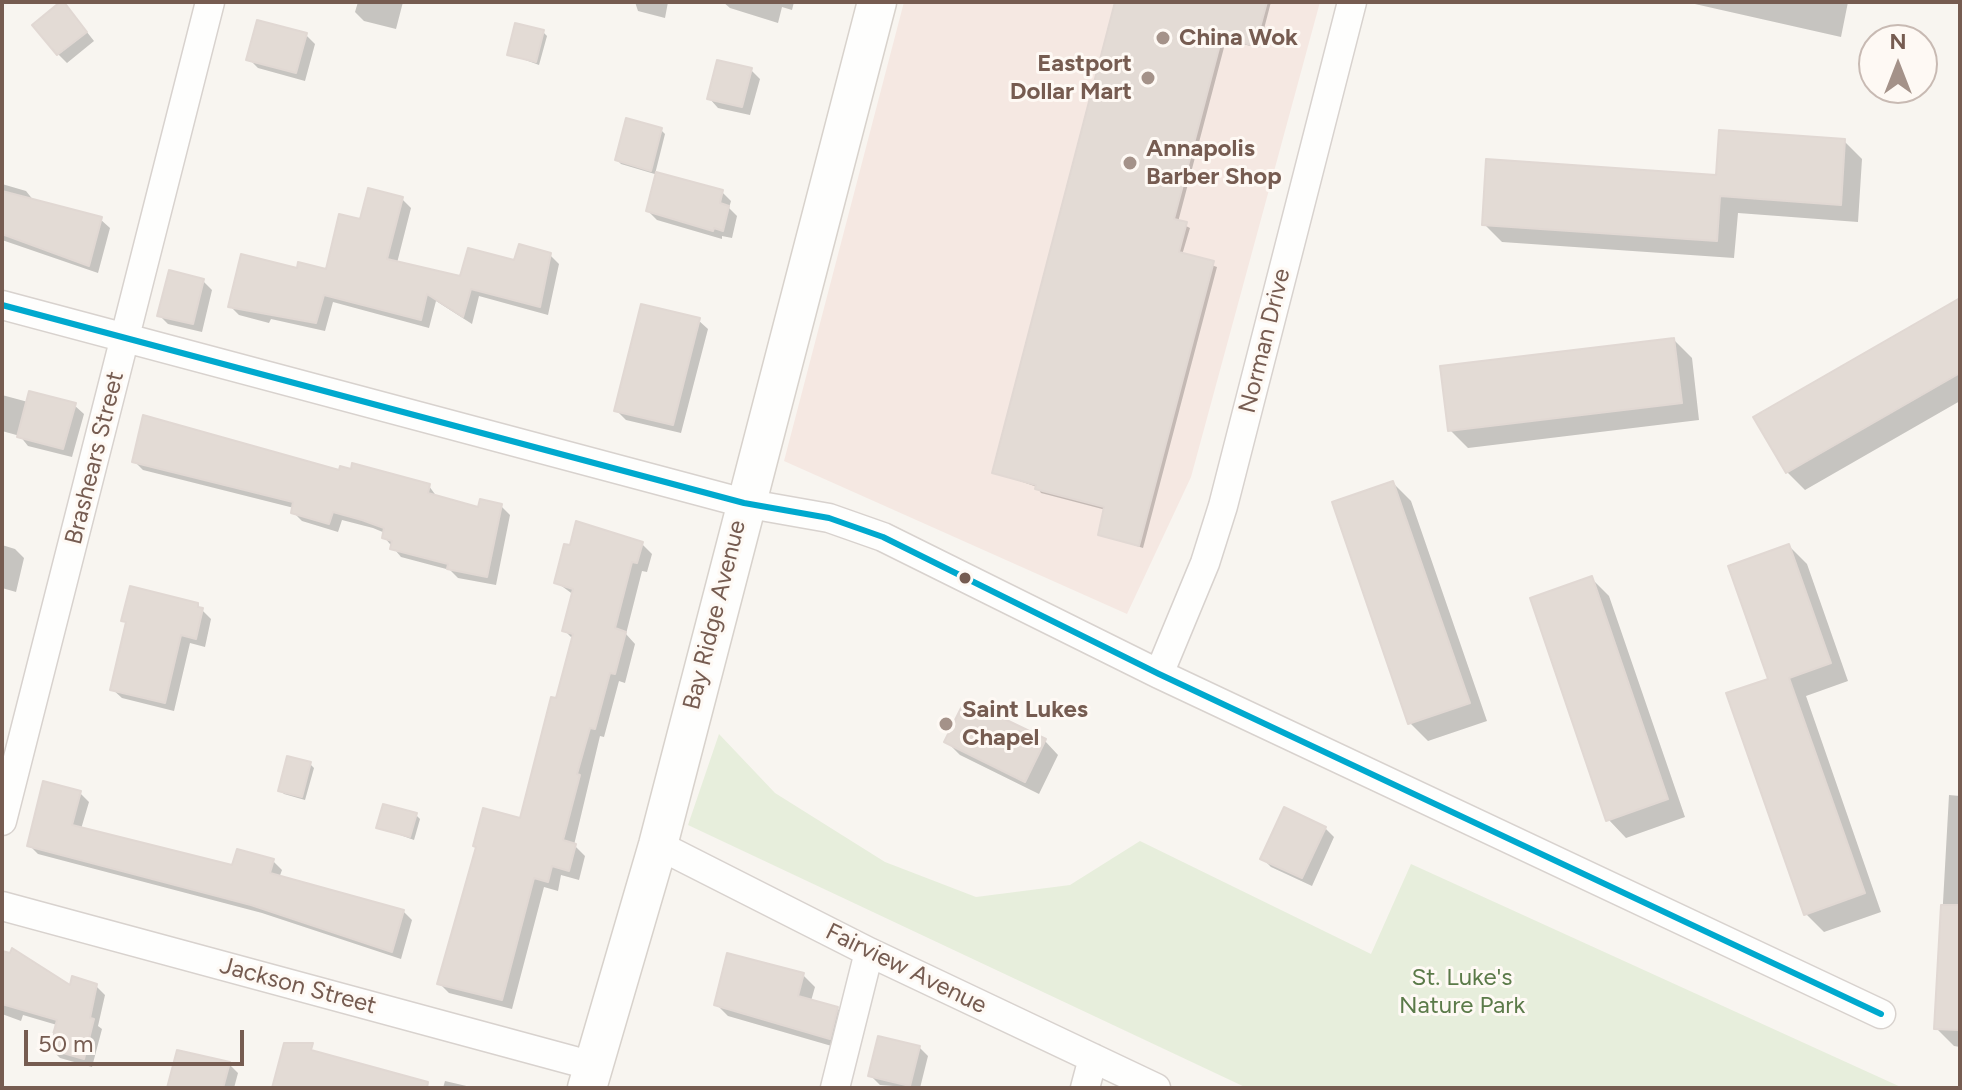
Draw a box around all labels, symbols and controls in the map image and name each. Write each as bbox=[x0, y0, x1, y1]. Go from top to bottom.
place label: China Wok bbox=[1179, 24, 1298, 52]
north arrow bbox=[1858, 24, 1938, 104]
text: N bbox=[1889, 28, 1907, 55]
marker: China Wok bbox=[1154, 29, 1172, 47]
place label: Eastport Dollar Mart bbox=[1010, 50, 1132, 106]
marker: Eastport Dollar Mart bbox=[1139, 69, 1157, 87]
place label: Annapolis Barber Shop bbox=[1146, 135, 1282, 191]
marker: Annapolis Barber Shop bbox=[1121, 154, 1139, 172]
street label: Norman Drive bbox=[1233, 266, 1297, 416]
street label: Brashears Street bbox=[60, 368, 130, 548]
street label: Bay Ridge Avenue bbox=[678, 517, 752, 713]
unlabelled marker bbox=[957, 570, 973, 586]
place label: Saint Lukes Chapel bbox=[962, 696, 1088, 752]
marker: Saint Lukes Chapel bbox=[937, 715, 955, 733]
street label: Fairview Avenue bbox=[821, 918, 991, 1020]
street label: Jackson Street bbox=[217, 951, 379, 1021]
park label: St. Luke's Nature Park bbox=[1399, 964, 1525, 1020]
scale bar bbox=[28, 1014, 248, 1064]
text: 50 m bbox=[38, 1029, 94, 1058]

